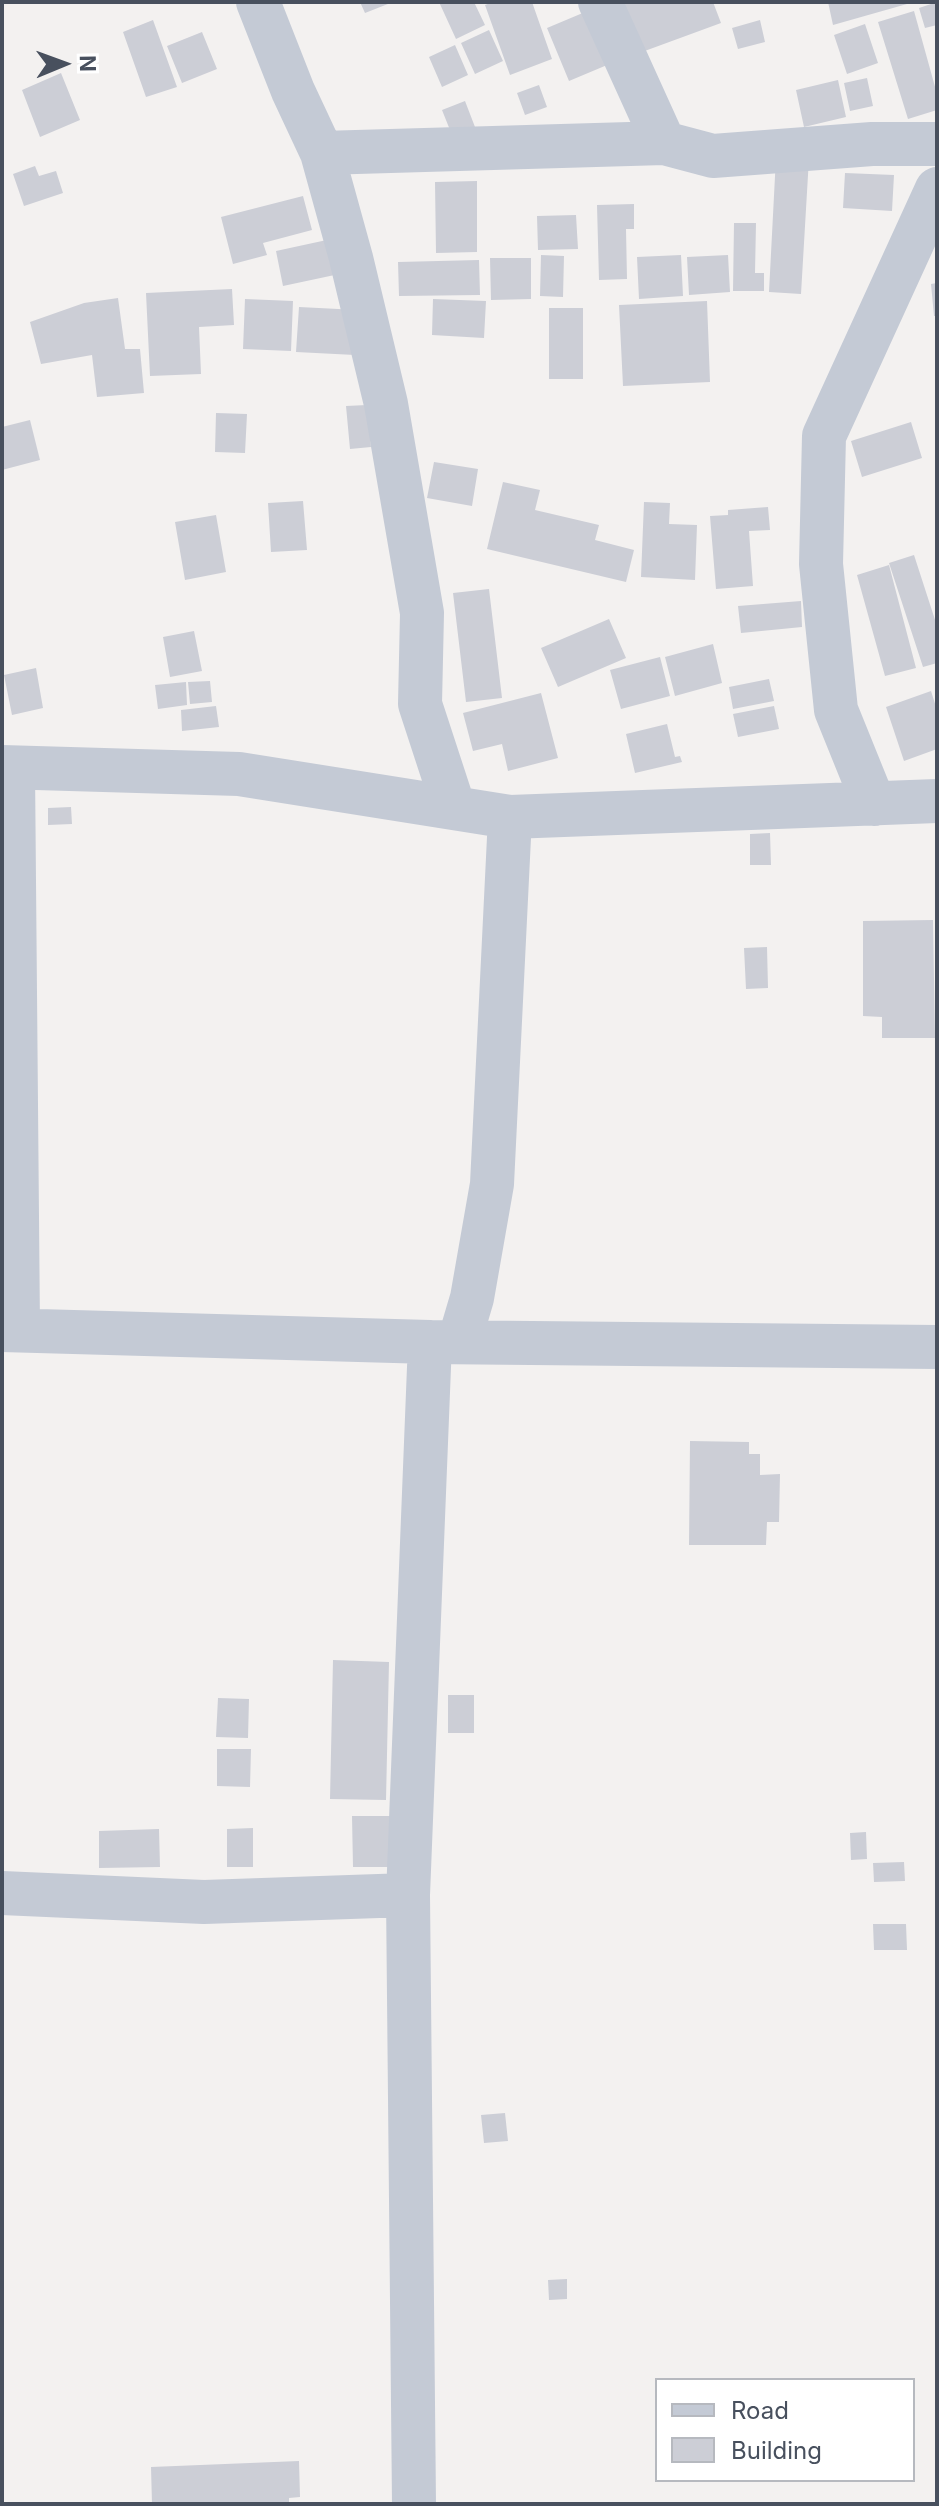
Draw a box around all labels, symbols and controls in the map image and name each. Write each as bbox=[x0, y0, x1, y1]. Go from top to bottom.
north arrow bbox=[24, 24, 104, 104]
text: N bbox=[75, 55, 101, 72]
legend bbox=[655, 2378, 915, 2482]
text: Road bbox=[731, 2396, 789, 2425]
text: Building bbox=[731, 2436, 822, 2465]

